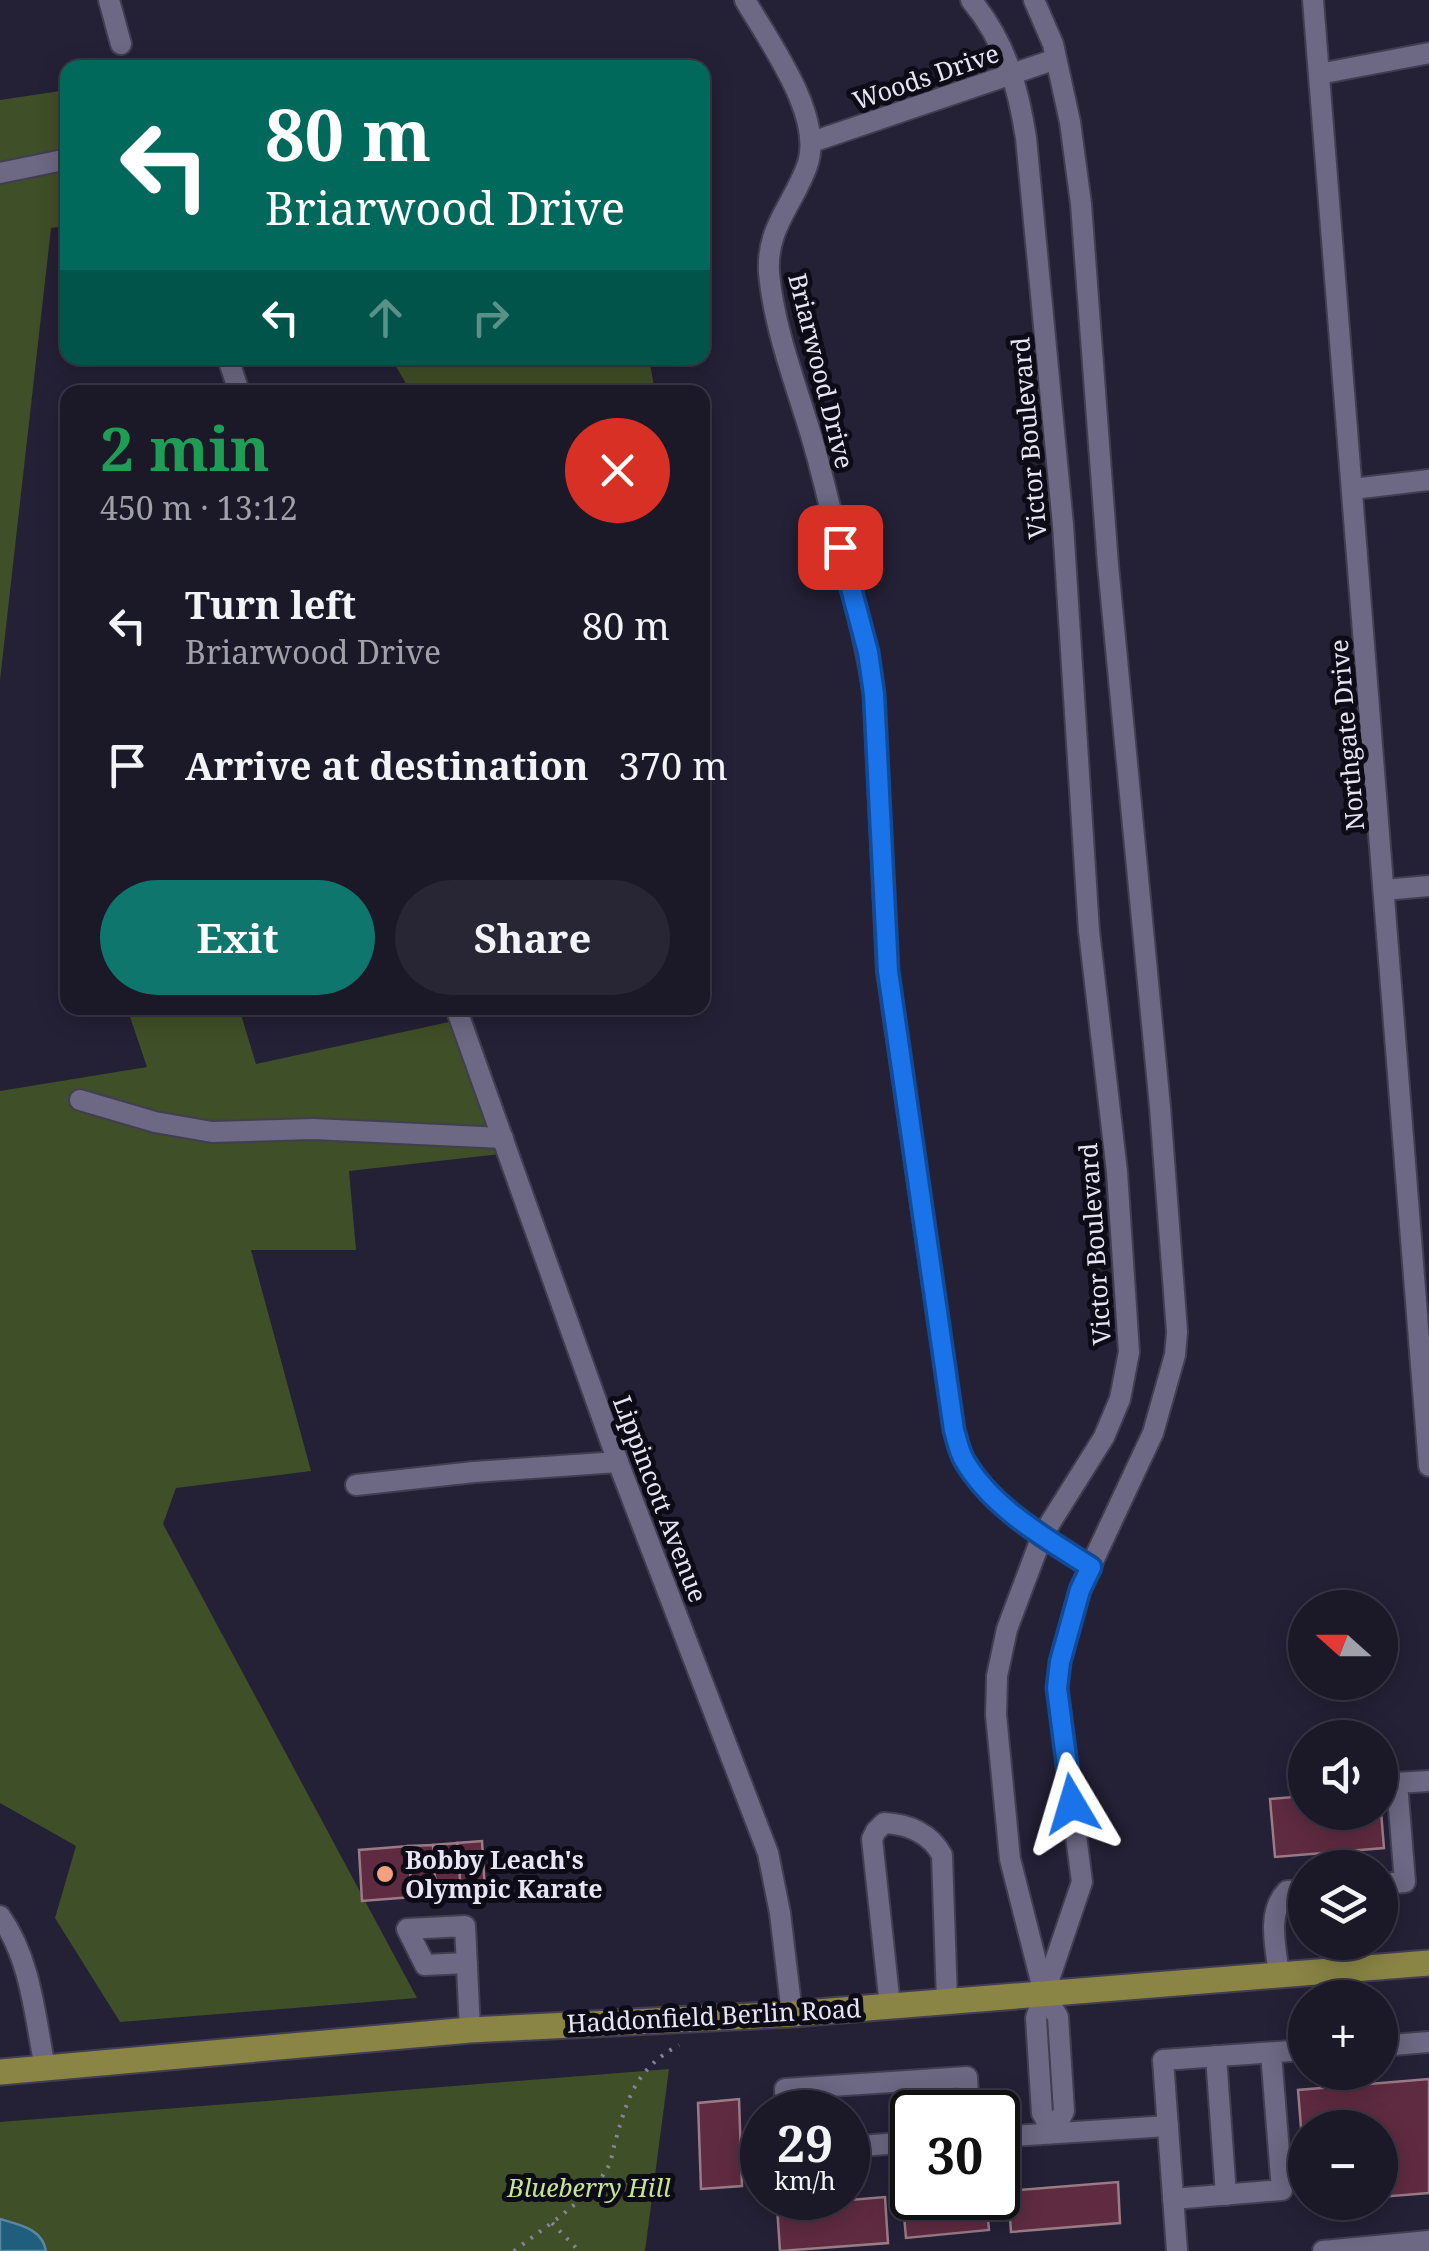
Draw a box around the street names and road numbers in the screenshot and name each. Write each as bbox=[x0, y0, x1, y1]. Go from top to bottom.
street label: Woods Drive bbox=[848, 35, 1003, 117]
street label: Briarwood Drive bbox=[781, 270, 863, 472]
street label: Victor Boulevard bbox=[1002, 336, 1054, 540]
street label: Northgate Drive bbox=[1321, 638, 1371, 832]
street label: Victor Boulevard bbox=[1070, 1142, 1118, 1346]
street label: Lippincott Avenue bbox=[606, 1391, 716, 1607]
street label: Haddonfield Berlin Road bbox=[566, 1990, 862, 2040]

